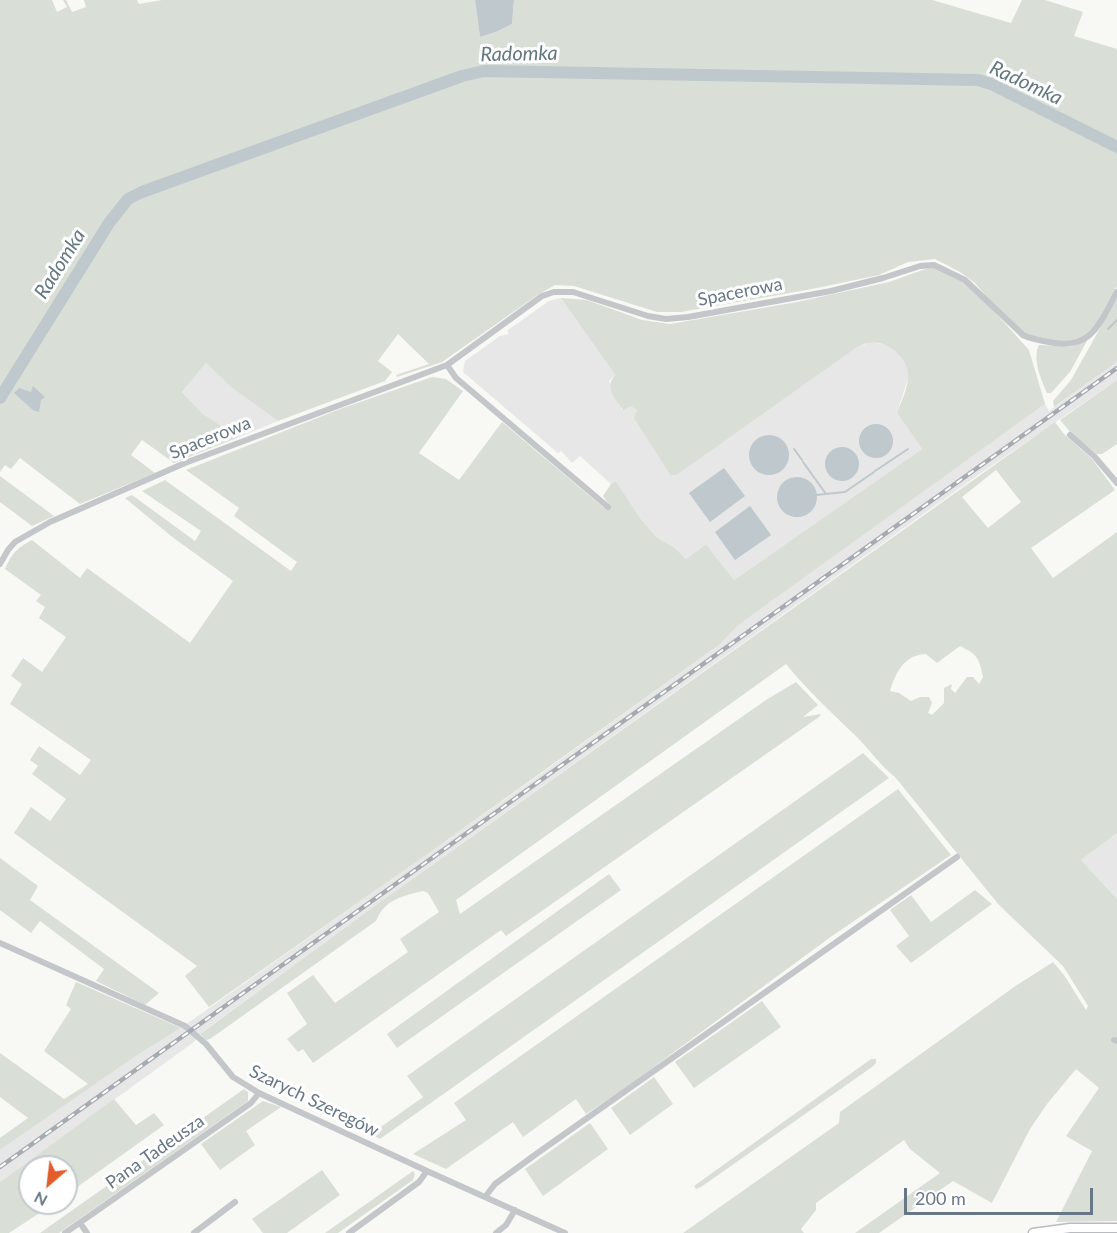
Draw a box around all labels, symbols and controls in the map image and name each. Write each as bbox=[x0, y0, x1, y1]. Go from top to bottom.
water label: Radomka bbox=[480, 41, 558, 67]
water label: Radomka bbox=[986, 56, 1066, 110]
water label: Radomka bbox=[29, 225, 91, 303]
street label: Spacerowa bbox=[696, 273, 784, 311]
street label: Spacerowa bbox=[166, 412, 254, 464]
street label: Szarych Szeregów bbox=[246, 1060, 382, 1142]
street label: Pana Tadeusza bbox=[102, 1110, 208, 1194]
north arrow bbox=[18, 1155, 78, 1215]
scale bar bbox=[907, 1176, 1096, 1214]
text: 200 m bbox=[915, 1187, 966, 1209]
text: N bbox=[30, 1188, 50, 1211]

